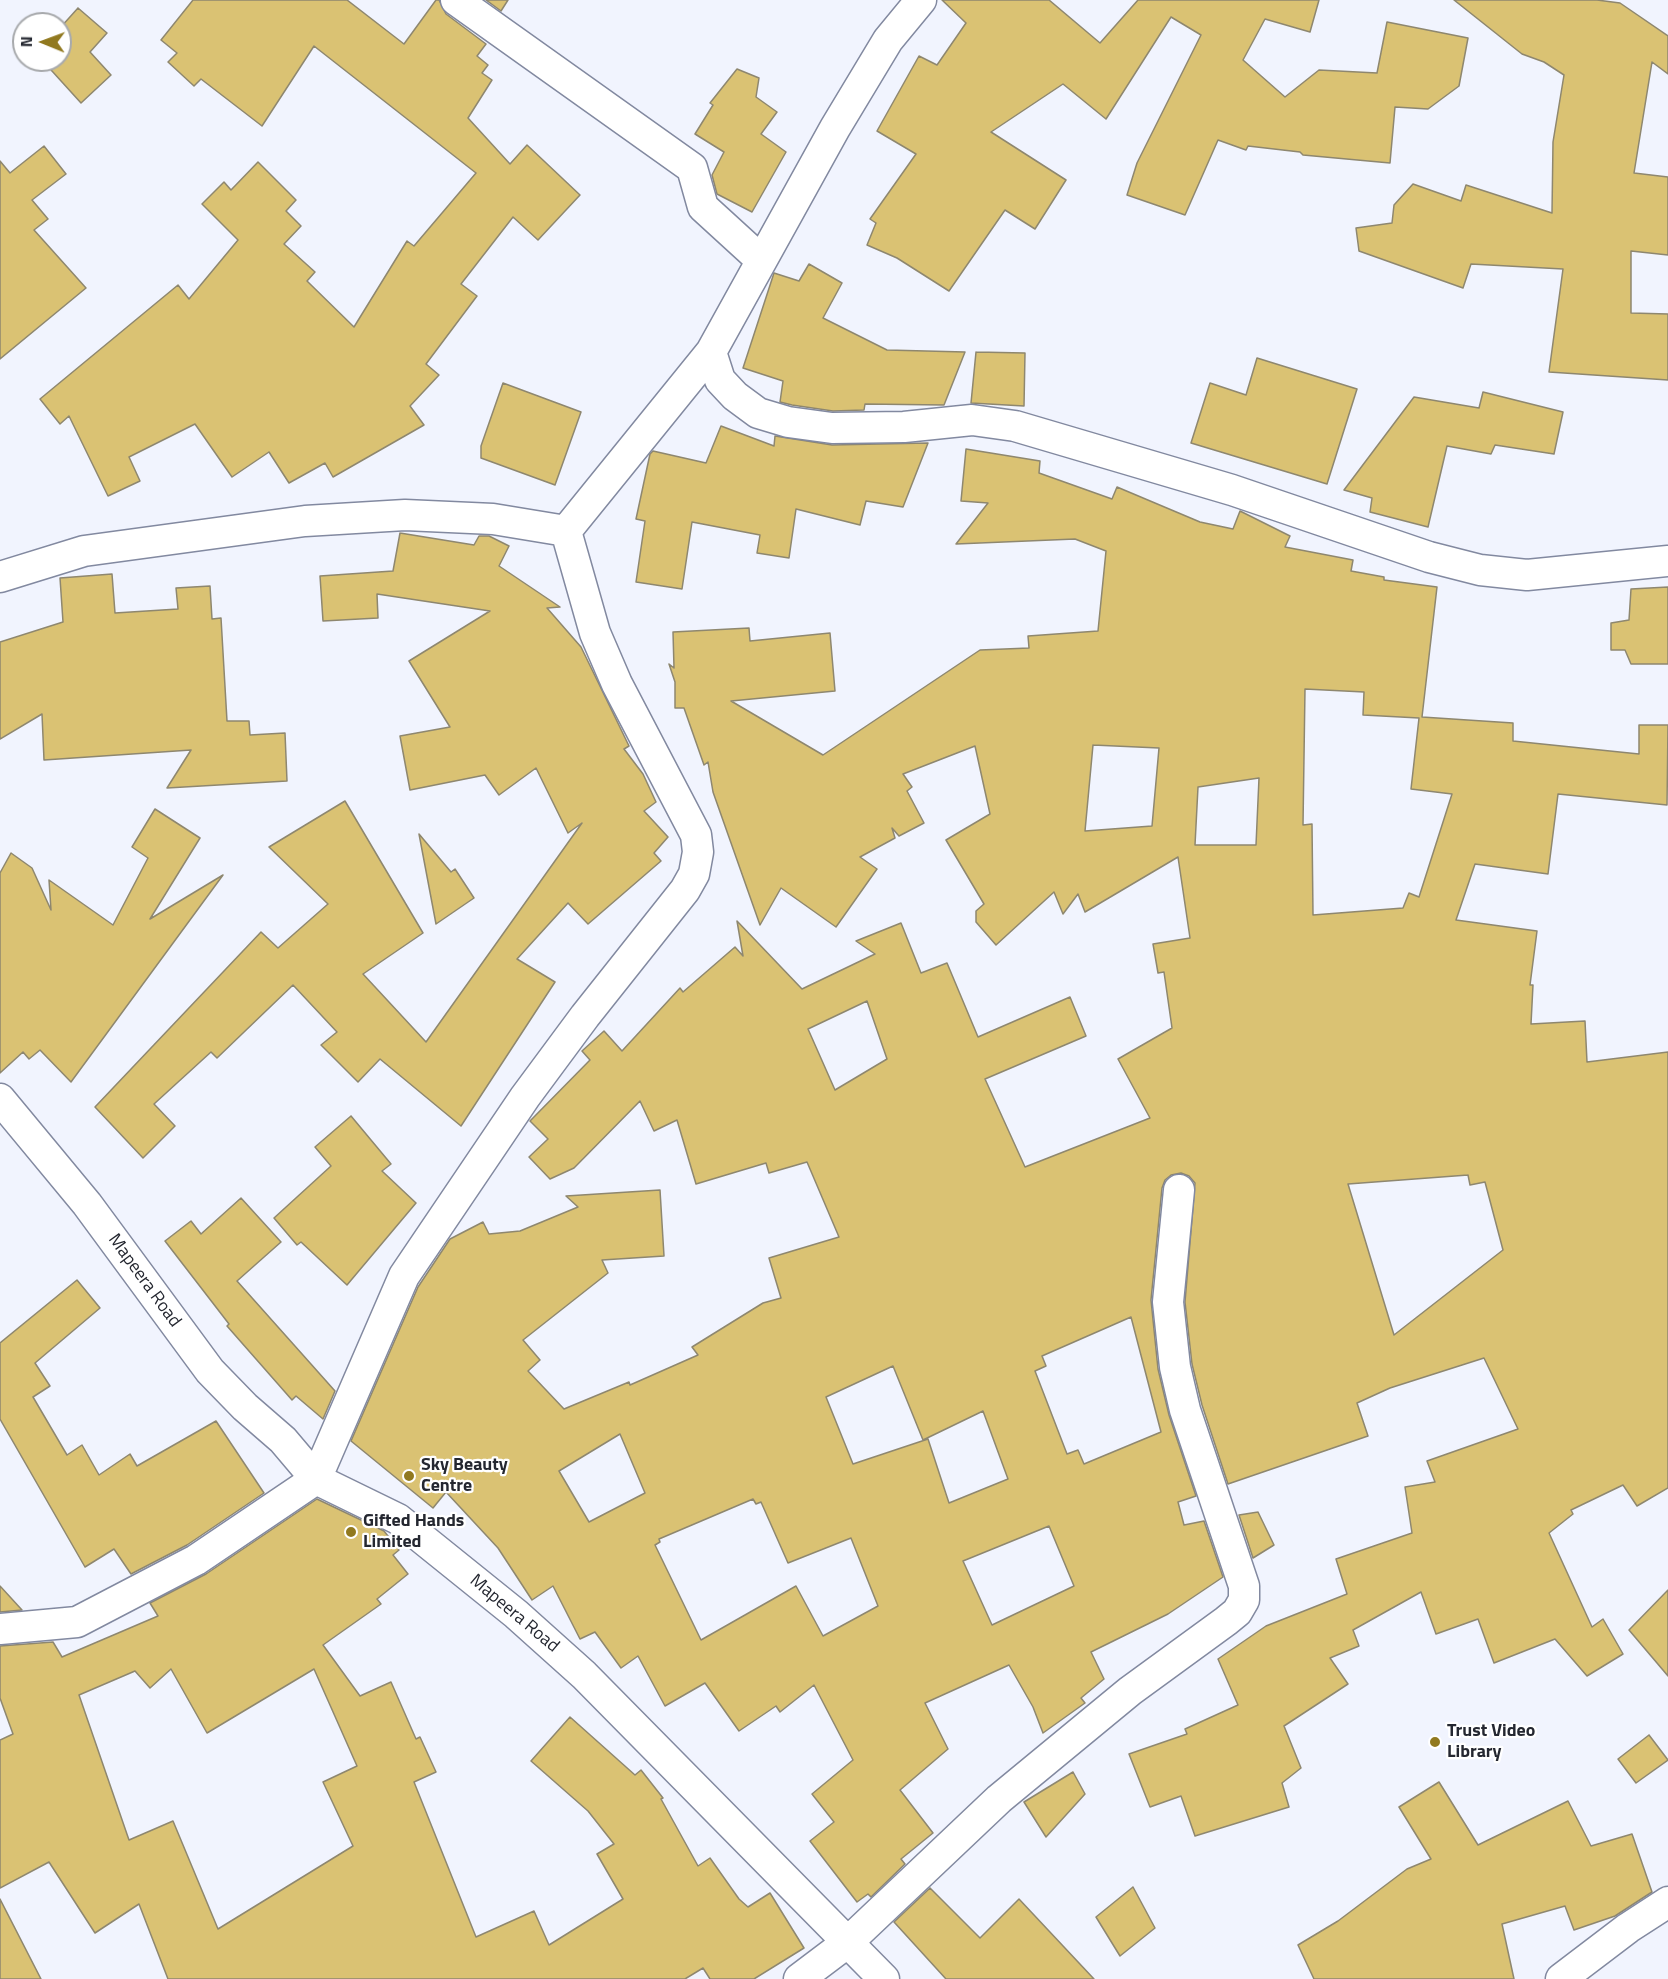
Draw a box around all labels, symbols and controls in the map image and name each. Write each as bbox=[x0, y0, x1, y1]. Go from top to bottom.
north arrow bbox=[12, 12, 72, 72]
text: N bbox=[14, 36, 38, 47]
street label: Mapeera Road bbox=[103, 1230, 185, 1332]
place label: Sky Beauty Centre bbox=[421, 1455, 508, 1498]
marker: Sky Beauty Centre bbox=[402, 1469, 416, 1483]
place label: Gifted Hands Limited bbox=[363, 1511, 464, 1553]
marker: Gifted Hands Limited bbox=[344, 1525, 358, 1539]
street label: Mapeera Road bbox=[465, 1570, 563, 1658]
place label: Trust Video Library bbox=[1447, 1721, 1535, 1764]
marker: Trust Video Library bbox=[1428, 1735, 1442, 1749]

